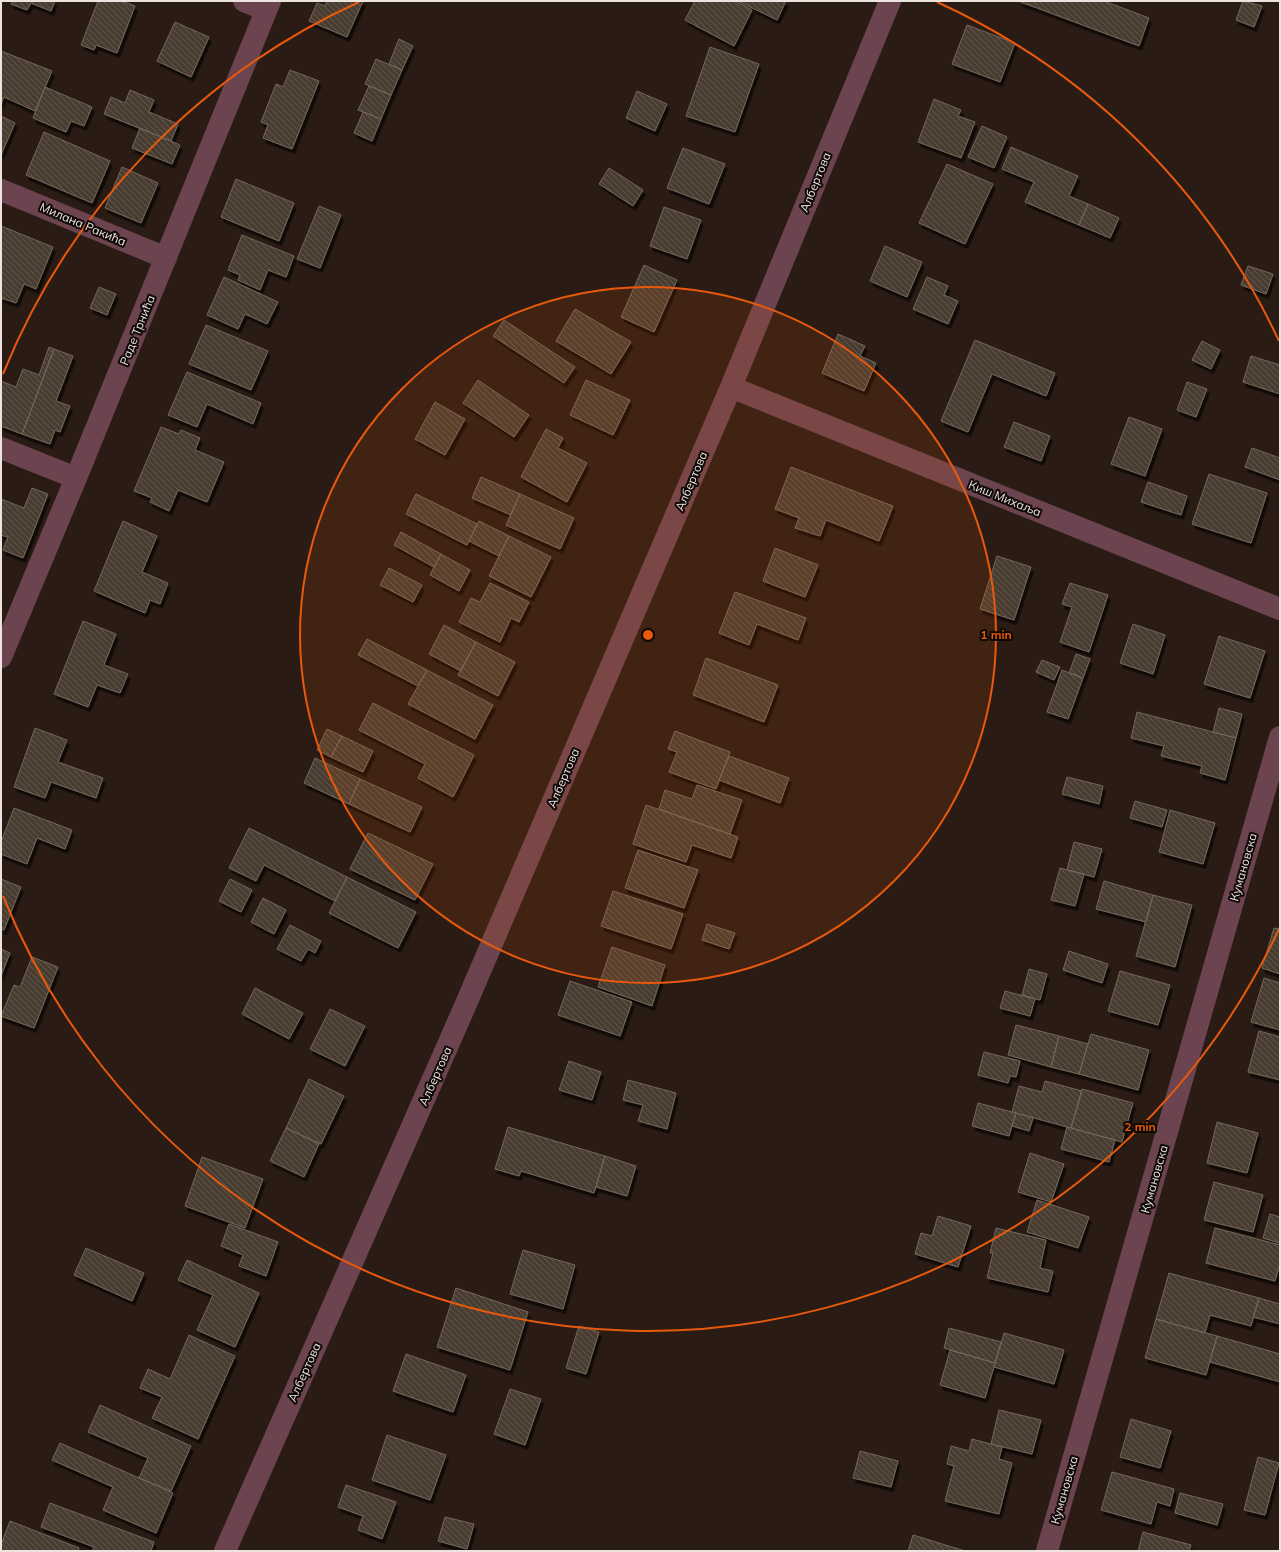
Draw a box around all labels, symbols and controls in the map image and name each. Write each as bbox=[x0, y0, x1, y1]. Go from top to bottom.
street label: Албертова bbox=[796, 150, 834, 214]
street label: Милана Ракића bbox=[38, 199, 128, 249]
street label: Раде Трнића bbox=[116, 293, 158, 367]
street label: Албертова bbox=[672, 449, 710, 513]
street label: Киш Михаља bbox=[966, 477, 1044, 519]
text: 1 min bbox=[980, 627, 1012, 642]
centre of rings bbox=[641, 628, 655, 642]
street label: Албертова bbox=[544, 746, 582, 810]
street label: Кумановска bbox=[1226, 831, 1260, 903]
street label: Албертова bbox=[415, 1044, 455, 1108]
text: 2 min bbox=[1124, 1119, 1156, 1134]
street label: Кумановска bbox=[1137, 1143, 1171, 1215]
street label: Албертова bbox=[284, 1340, 324, 1404]
street label: Кумановска bbox=[1047, 1454, 1081, 1526]

